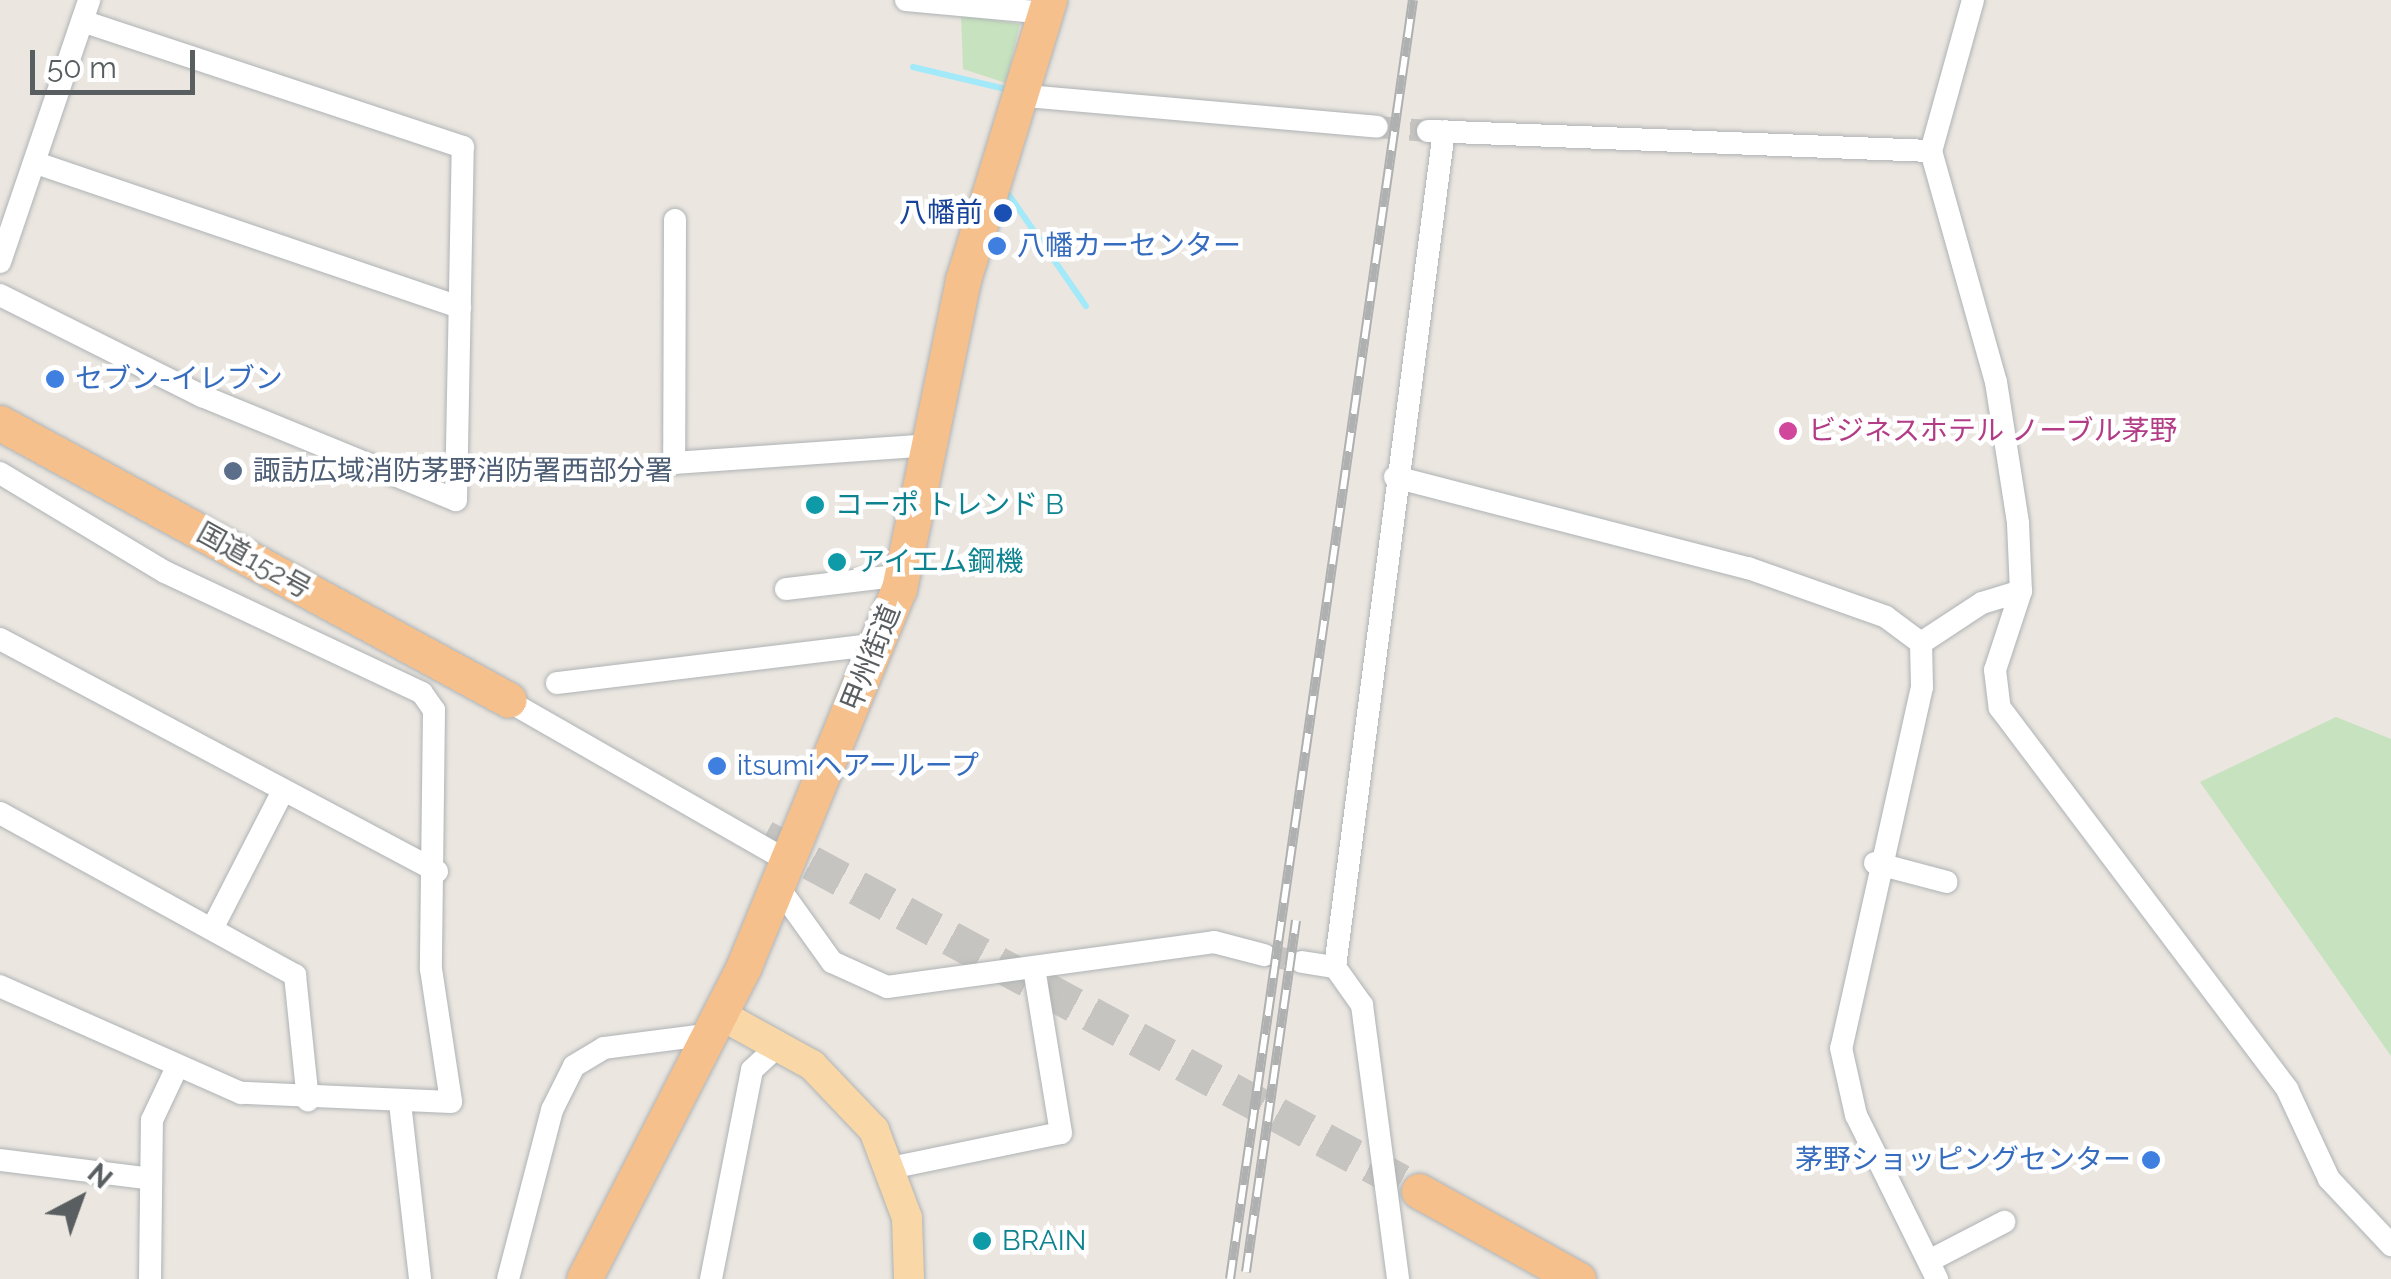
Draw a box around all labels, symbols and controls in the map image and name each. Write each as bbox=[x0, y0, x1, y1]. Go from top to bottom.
scale bar bbox=[35, 30, 200, 92]
text: 50 m bbox=[47, 50, 117, 85]
place label: 八幡前 bbox=[899, 196, 983, 230]
marker: 八幡前 bbox=[992, 202, 1014, 224]
place label: 八幡カーセンター bbox=[1017, 229, 1241, 263]
marker: 八幡カーセンター bbox=[986, 235, 1008, 257]
place label: セブン-イレブン bbox=[75, 362, 283, 396]
marker: セブン-イレブン bbox=[44, 368, 66, 390]
place label: ビジネスホテル ノーブル茅野 bbox=[1808, 414, 2179, 448]
marker: ビジネスホテル ノーブル茅野 bbox=[1777, 420, 1799, 442]
place label: 諏訪広域消防茅野消防署西部分署 bbox=[253, 454, 673, 488]
marker: 諏訪広域消防茅野消防署西部分署 bbox=[222, 460, 244, 482]
place label: コーポ トレンド B bbox=[835, 488, 1064, 522]
marker: コーポ トレンド B bbox=[804, 494, 826, 516]
street label: 国道152号 bbox=[191, 516, 317, 606]
place label: アイエム鋼機 bbox=[857, 545, 1025, 579]
marker: アイエム鋼機 bbox=[826, 551, 848, 573]
street label: 甲州街道 bbox=[834, 600, 908, 716]
place label: itsumiヘアーループ bbox=[737, 749, 981, 783]
marker: itsumiヘアーループ bbox=[706, 755, 728, 777]
place label: 茅野ショッピングセンター bbox=[1795, 1143, 2131, 1177]
north arrow bbox=[30, 1149, 130, 1249]
marker: 茅野ショッピングセンター bbox=[2140, 1149, 2162, 1171]
text: N bbox=[81, 1157, 119, 1195]
place label: BRAIN bbox=[1002, 1224, 1086, 1258]
marker: BRAIN bbox=[971, 1230, 993, 1252]

